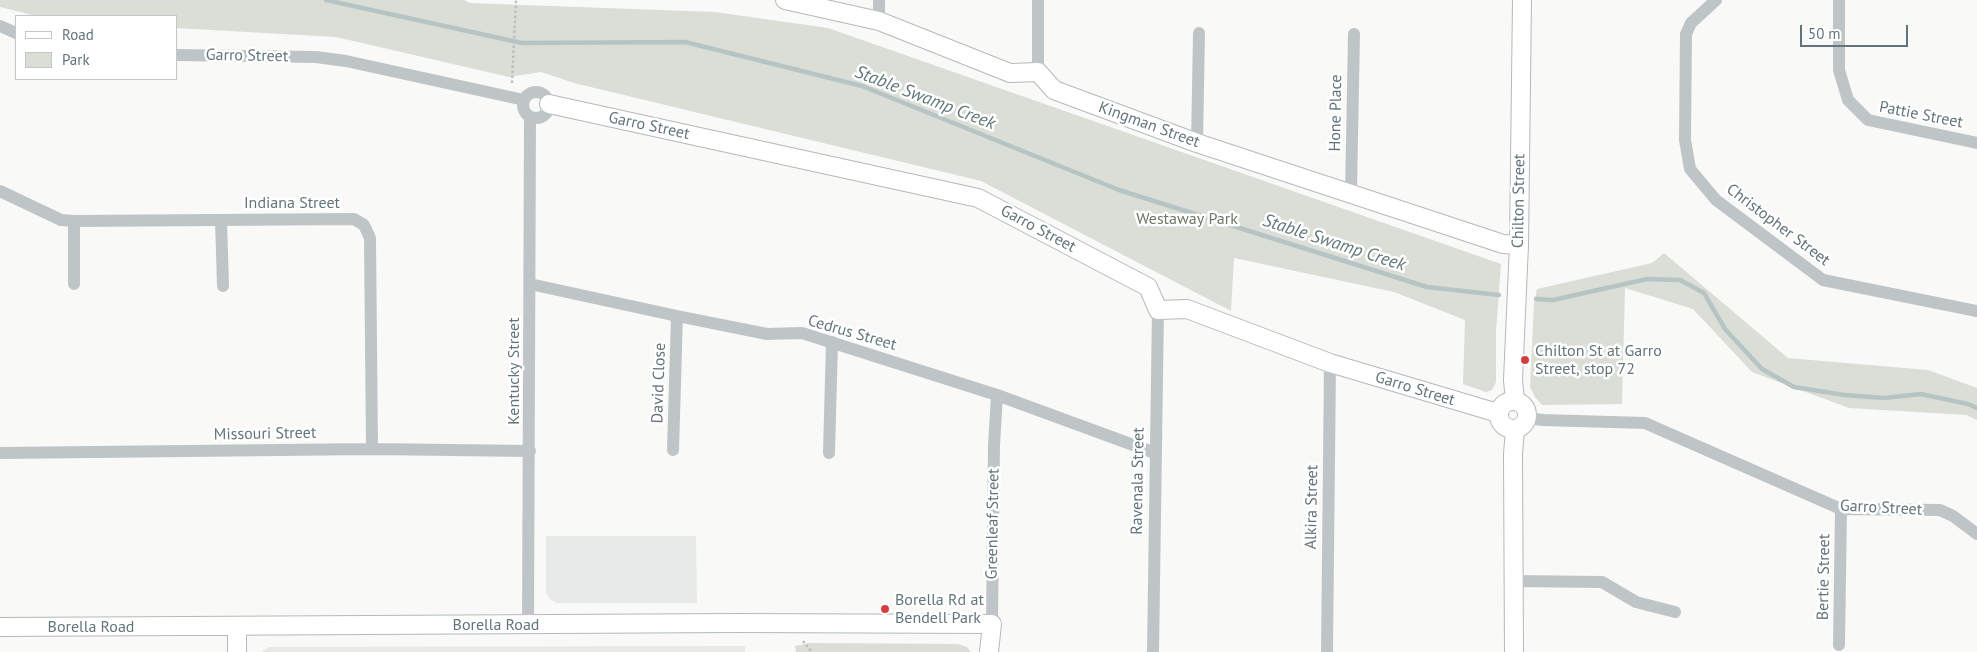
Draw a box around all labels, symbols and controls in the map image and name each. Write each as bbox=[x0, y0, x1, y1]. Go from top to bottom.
legend bbox=[15, 15, 178, 80]
scale bar bbox=[1802, 15, 1910, 47]
text: 50 m bbox=[1808, 24, 1841, 43]
text: Road bbox=[62, 25, 94, 44]
street label: Garro Street bbox=[206, 46, 288, 66]
text: Park bbox=[62, 50, 90, 69]
water label: Stable Swamp Creek bbox=[852, 61, 998, 135]
street label: Hone Place bbox=[1326, 74, 1346, 152]
street label: Pattie Street bbox=[1878, 97, 1964, 133]
street label: Kingman Street bbox=[1096, 98, 1202, 152]
street label: Garro Street bbox=[607, 108, 691, 144]
street label: Chilton Street bbox=[1509, 154, 1529, 248]
street label: Christopher Street bbox=[1723, 180, 1833, 270]
street label: Indiana Street bbox=[244, 193, 340, 213]
street label: Garro Street bbox=[997, 201, 1079, 257]
park label: Westaway Park bbox=[1136, 209, 1238, 229]
water label: Stable Swamp Creek bbox=[1260, 210, 1408, 276]
street label: Cedrus Street bbox=[805, 311, 899, 355]
street label: Kentucky Street bbox=[504, 317, 524, 425]
place label: Chilton St at Garro Street, stop 72 bbox=[1535, 341, 1662, 379]
street label: David Close bbox=[648, 342, 670, 424]
marker: Chilton St at Garro Street, stop 72 bbox=[1519, 354, 1531, 366]
street label: Garro Street bbox=[1373, 368, 1457, 410]
street label: Missouri Street bbox=[214, 424, 316, 444]
street label: Ravenala Street bbox=[1127, 427, 1149, 535]
street label: Alkira Street bbox=[1302, 465, 1322, 549]
street label: Greenleaf Street bbox=[982, 468, 1004, 580]
street label: Garro Street bbox=[1839, 496, 1923, 520]
street label: Bertie Street bbox=[1814, 534, 1834, 620]
place label: Borella Rd at Bendell Park bbox=[895, 590, 984, 628]
marker: Borella Rd at Bendell Park bbox=[879, 603, 891, 615]
street label: Borella Road bbox=[453, 615, 539, 635]
street label: Borella Road bbox=[48, 617, 134, 637]

